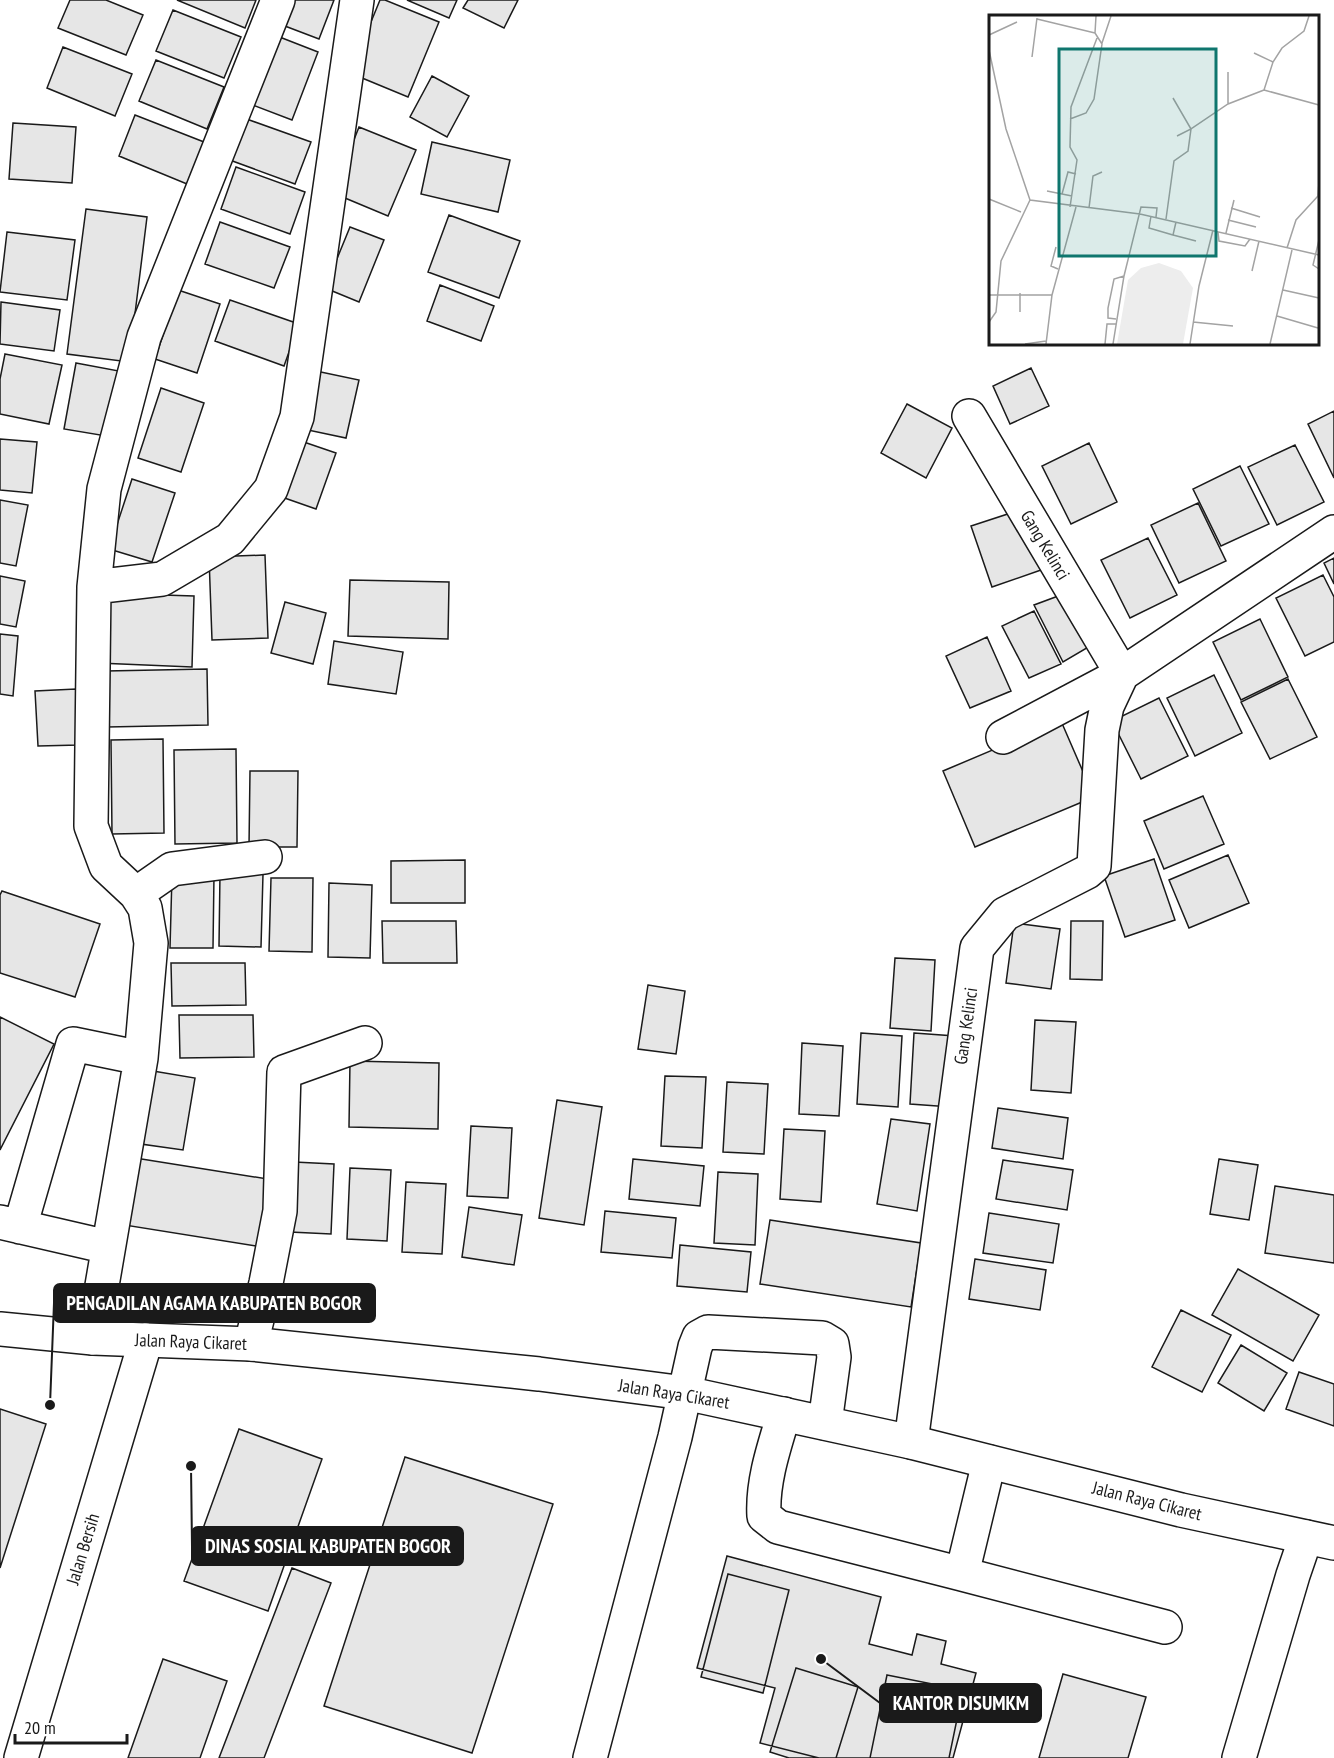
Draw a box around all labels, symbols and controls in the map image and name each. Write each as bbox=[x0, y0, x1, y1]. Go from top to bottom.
inset map bbox=[989, 15, 1319, 345]
street label: Gang Kelinci bbox=[1016, 506, 1075, 584]
street label: Gang Kelinci bbox=[949, 986, 982, 1066]
callout: PENGADILAN AGAMA KABUPATEN BOGOR bbox=[54, 1284, 375, 1322]
text: PENGADILAN AGAMA KABUPATEN BOGOR bbox=[66, 1290, 362, 1316]
street label: Jalan Raya Cikaret bbox=[134, 1328, 247, 1355]
street label: Jalan Raya Cikaret bbox=[616, 1373, 731, 1414]
street label: Jalan Raya Cikaret bbox=[1089, 1476, 1204, 1525]
street label: Jalan Bersih bbox=[61, 1510, 104, 1588]
callout: DINAS SOSIAL KABUPATEN BOGOR bbox=[192, 1527, 463, 1565]
text: DINAS SOSIAL KABUPATEN BOGOR bbox=[205, 1533, 451, 1559]
callout: KANTOR DISUMKM bbox=[880, 1684, 1041, 1722]
text: KANTOR DISUMKM bbox=[893, 1690, 1029, 1716]
scale bar bbox=[15, 1707, 128, 1745]
text: 20 m bbox=[24, 1716, 56, 1739]

